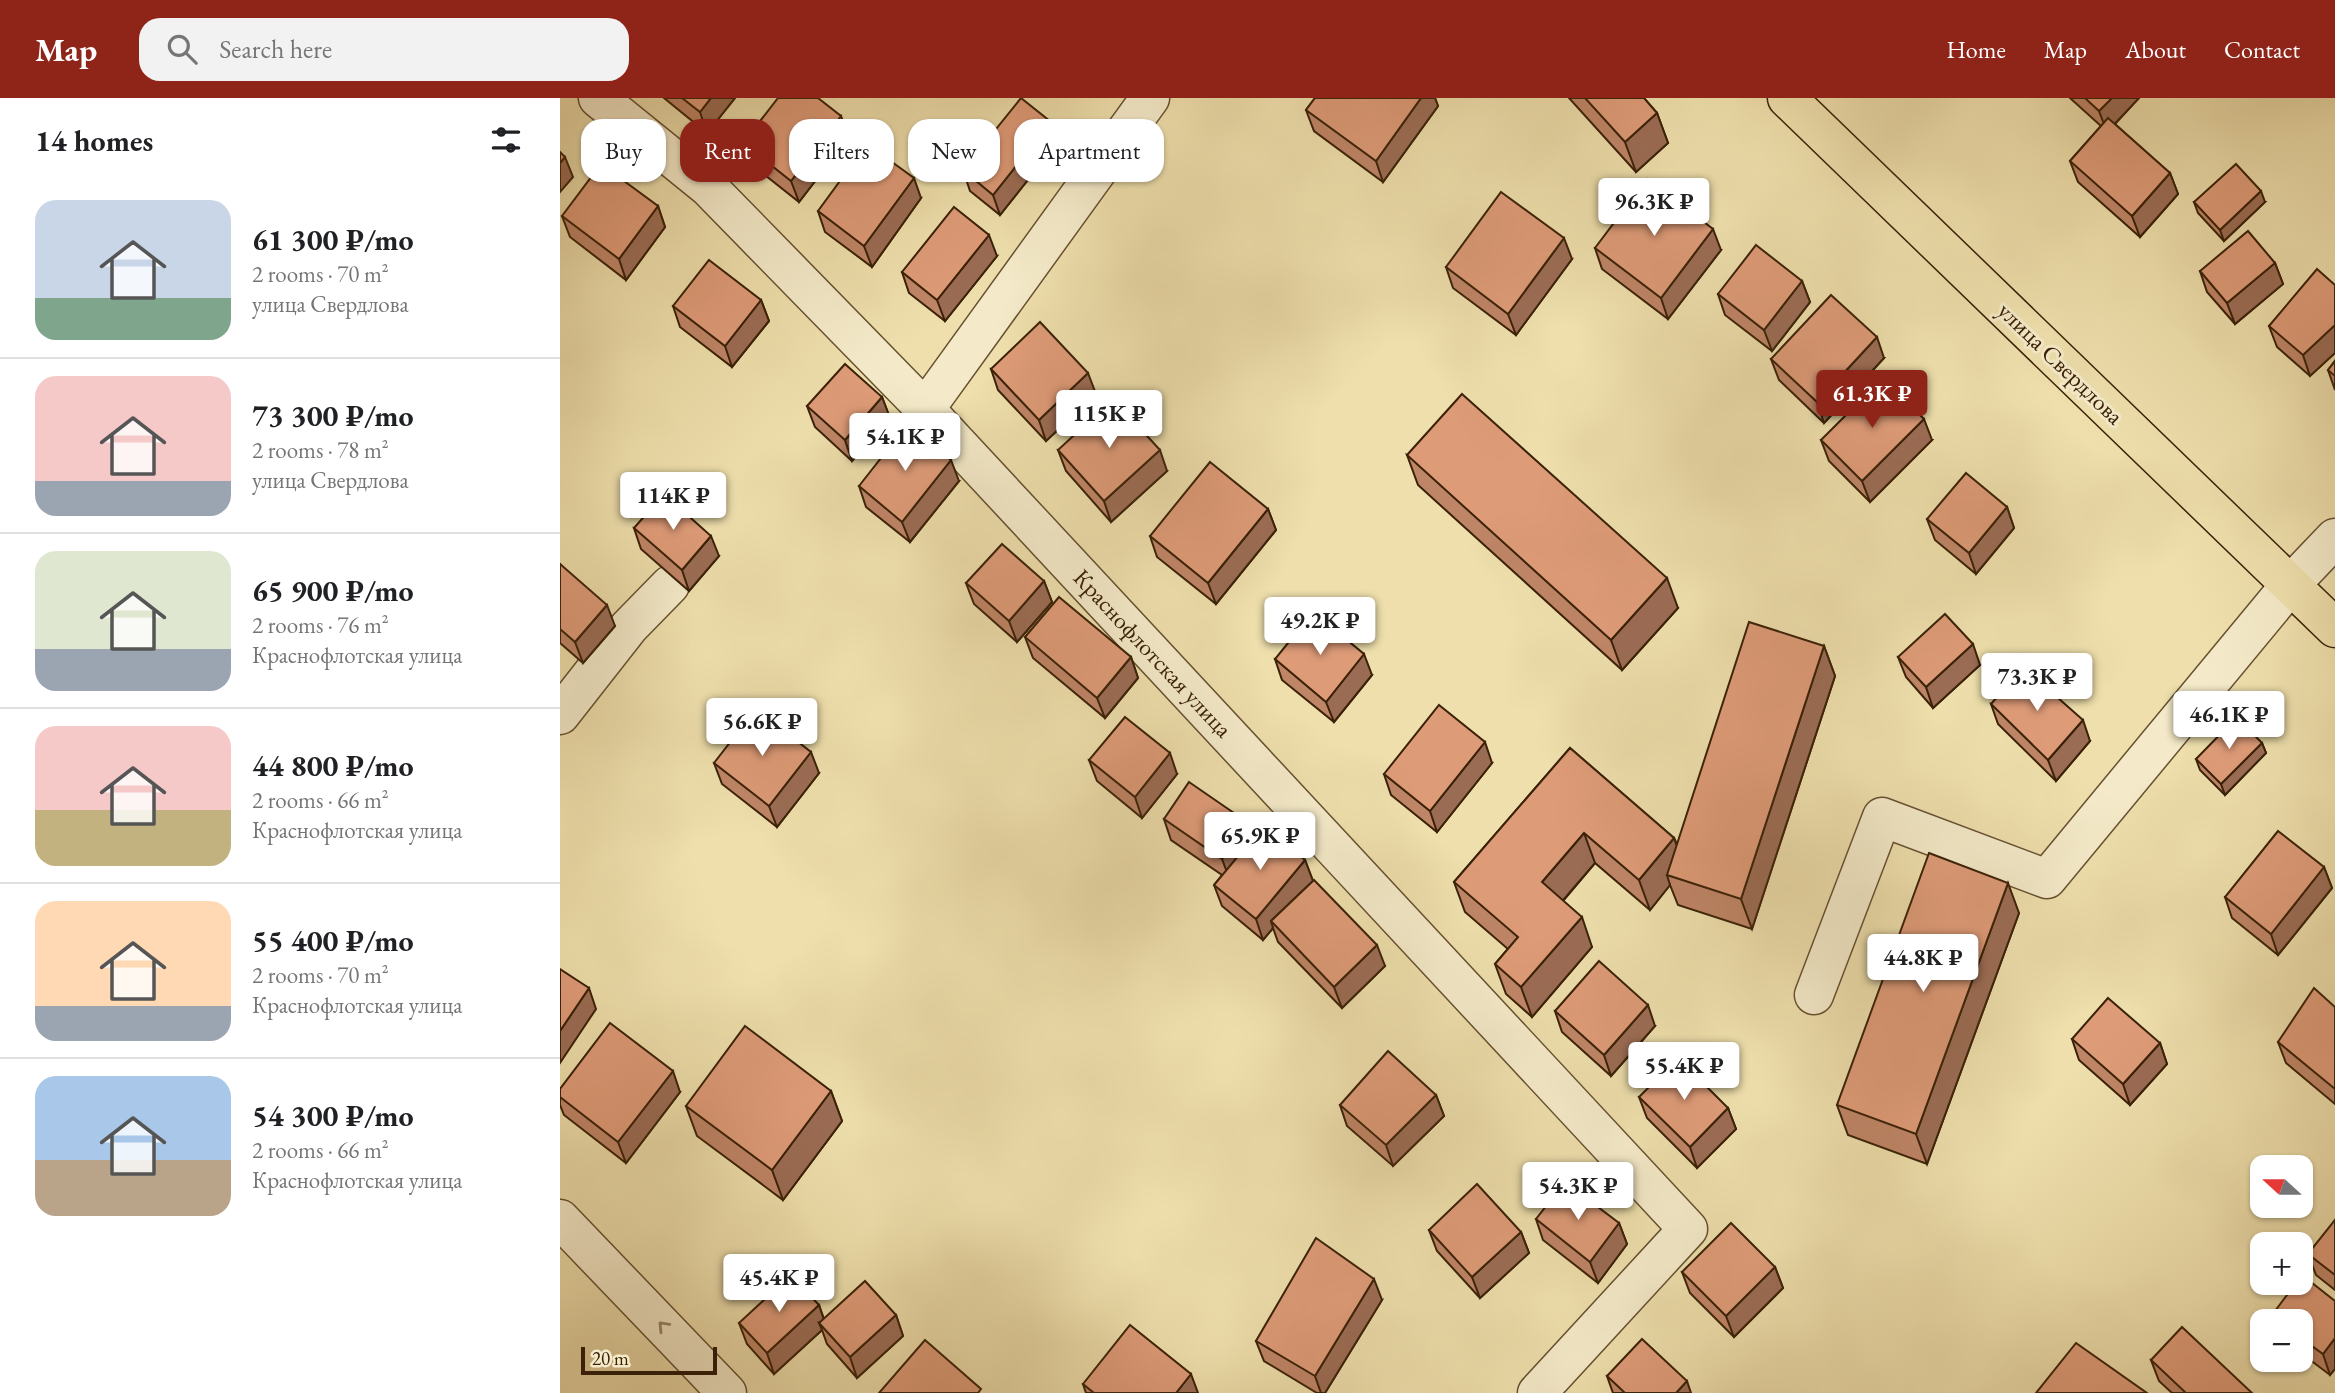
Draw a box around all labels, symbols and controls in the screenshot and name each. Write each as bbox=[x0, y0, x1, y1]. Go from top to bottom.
search box bbox=[139, 18, 629, 81]
text: Map bbox=[35, 28, 97, 71]
icon: search bbox=[163, 30, 201, 68]
text: Search here bbox=[219, 32, 332, 66]
text: Home bbox=[1946, 34, 2006, 65]
text: Map bbox=[2044, 34, 2087, 65]
text: About bbox=[2125, 34, 2186, 65]
text: Contact bbox=[2224, 34, 2300, 65]
chip: Buy bbox=[581, 119, 666, 182]
chip: Rent bbox=[680, 119, 775, 182]
chip: Filters bbox=[789, 119, 894, 182]
chip: New bbox=[908, 119, 1000, 182]
chip: Apartment bbox=[1014, 119, 1164, 182]
text: 14 homes bbox=[35, 121, 153, 160]
icon: filters bbox=[487, 121, 525, 159]
pin: 96.3K ₽ bbox=[1589, 178, 1719, 238]
text: 96.3K ₽ bbox=[1614, 186, 1694, 216]
text: 61 300 ₽/mo bbox=[252, 220, 414, 259]
icon: home bbox=[91, 228, 175, 312]
text: 2 rooms · 70 m² bbox=[252, 259, 389, 289]
text: улица Свердлова bbox=[252, 289, 409, 319]
street label: улица Свердлова bbox=[1991, 295, 2131, 431]
pin: 61.3K ₽ bbox=[1807, 370, 1937, 430]
text: 61.3K ₽ bbox=[1832, 378, 1912, 408]
pin: 115K ₽ bbox=[1052, 390, 1166, 450]
text: 73 300 ₽/mo bbox=[252, 396, 414, 435]
text: 115K ₽ bbox=[1072, 398, 1146, 428]
icon: home bbox=[91, 404, 175, 488]
pin: 54.1K ₽ bbox=[840, 414, 970, 473]
text: 54.1K ₽ bbox=[865, 421, 945, 451]
text: 2 rooms · 78 m² bbox=[252, 435, 389, 465]
text: улица Свердлова bbox=[252, 465, 409, 495]
pin: 114K ₽ bbox=[616, 472, 730, 532]
text: 114K ₽ bbox=[636, 480, 710, 510]
street label: Краснофлотская улица bbox=[1067, 562, 1239, 744]
text: 65 900 ₽/mo bbox=[252, 571, 414, 610]
icon: home bbox=[91, 579, 175, 663]
pin: 49.2K ₽ bbox=[1255, 598, 1385, 657]
text: 49.2K ₽ bbox=[1280, 605, 1360, 635]
text: 2 rooms · 76 m² bbox=[252, 610, 389, 640]
text: Краснофлотская улица bbox=[252, 640, 462, 670]
pin: 73.3K ₽ bbox=[1972, 654, 2102, 713]
text: 73.3K ₽ bbox=[1997, 661, 2077, 691]
pin: 46.1K ₽ bbox=[2164, 692, 2294, 751]
pin: 56.6K ₽ bbox=[697, 698, 827, 758]
text: 46.1K ₽ bbox=[2189, 699, 2269, 729]
text: 56.6K ₽ bbox=[722, 706, 802, 736]
text: 44 800 ₽/mo bbox=[252, 746, 414, 785]
icon: home bbox=[91, 754, 175, 838]
text: 2 rooms · 66 m² bbox=[252, 785, 389, 815]
pin: 65.9K ₽ bbox=[1195, 812, 1325, 872]
text: Краснофлотская улица bbox=[252, 815, 462, 845]
text: 65.9K ₽ bbox=[1220, 820, 1300, 850]
text: 55 400 ₽/mo bbox=[252, 921, 414, 960]
icon: home bbox=[91, 929, 175, 1013]
pin: 44.8K ₽ bbox=[1858, 934, 1988, 994]
text: 44.8K ₽ bbox=[1883, 942, 1963, 972]
text: 2 rooms · 70 m² bbox=[252, 960, 389, 990]
text: Краснофлотская улица bbox=[252, 990, 462, 1020]
pin: 55.4K ₽ bbox=[1619, 1042, 1749, 1102]
text: 55.4K ₽ bbox=[1644, 1050, 1724, 1080]
text: 54 300 ₽/mo bbox=[252, 1096, 414, 1135]
icon: home bbox=[91, 1104, 175, 1188]
text: 2 rooms · 66 m² bbox=[252, 1135, 389, 1165]
north arrow bbox=[2250, 1155, 2314, 1218]
map controls bbox=[2250, 1155, 2313, 1372]
pin: 54.3K ₽ bbox=[1513, 1162, 1643, 1222]
text: Краснофлотская улица bbox=[252, 1165, 462, 1195]
text: 54.3K ₽ bbox=[1538, 1170, 1618, 1200]
button: + bbox=[2250, 1232, 2313, 1295]
pin: 45.4K ₽ bbox=[714, 1254, 844, 1314]
text: 45.4K ₽ bbox=[739, 1262, 819, 1292]
button: − bbox=[2250, 1309, 2313, 1372]
one-way arrow bbox=[659, 1321, 672, 1334]
scale bar bbox=[581, 1344, 718, 1376]
text: 20 m bbox=[592, 1346, 629, 1371]

